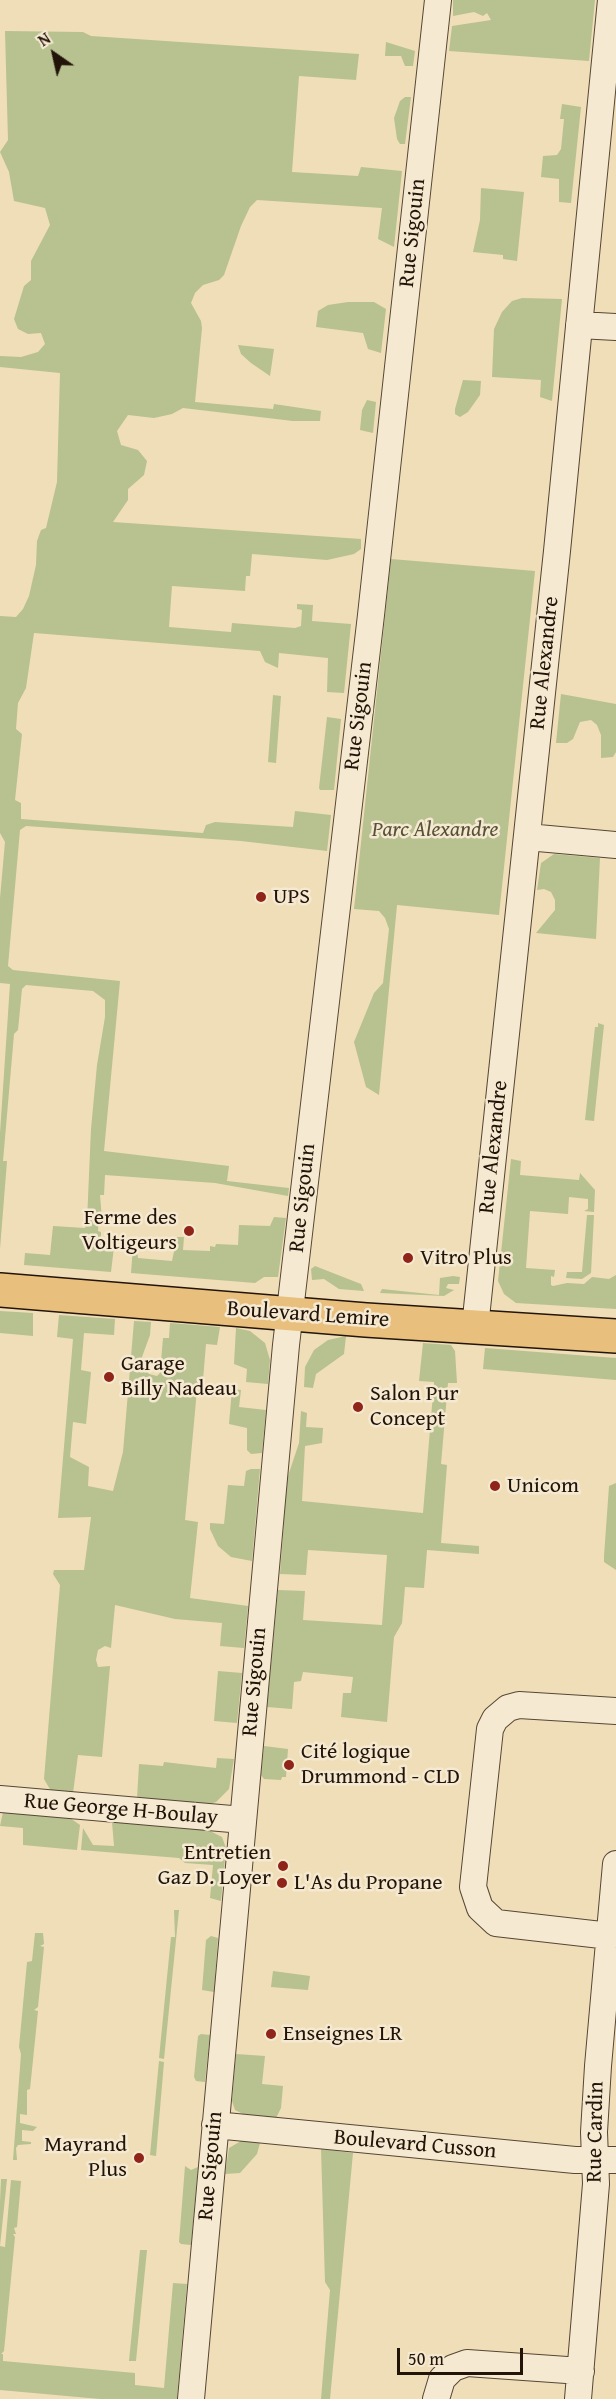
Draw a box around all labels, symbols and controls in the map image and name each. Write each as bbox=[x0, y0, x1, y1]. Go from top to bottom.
north arrow bbox=[24, 24, 84, 84]
text: N bbox=[33, 26, 55, 52]
street label: Rue Sigouin bbox=[394, 177, 432, 289]
street label: Rue Alexandre bbox=[525, 595, 565, 731]
street label: Rue Sigouin bbox=[339, 660, 379, 772]
park label: Parc Alexandre bbox=[372, 817, 498, 843]
place label: UPS bbox=[273, 884, 310, 910]
marker: UPS bbox=[254, 890, 268, 904]
street label: Rue Alexandre bbox=[474, 1079, 514, 1215]
street label: Rue Sigouin bbox=[284, 1142, 322, 1254]
place label: Ferme des Voltigeurs bbox=[82, 1205, 177, 1256]
marker: Ferme des Voltigeurs bbox=[182, 1224, 196, 1238]
place label: Vitro Plus bbox=[420, 1245, 512, 1271]
marker: Vitro Plus bbox=[401, 1251, 415, 1265]
street label: Boulevard Lemire bbox=[226, 1296, 390, 1334]
place label: Garage Billy Nadeau bbox=[121, 1351, 237, 1402]
marker: Garage Billy Nadeau bbox=[102, 1370, 116, 1384]
place label: Salon Pur Concept bbox=[370, 1381, 459, 1432]
marker: Salon Pur Concept bbox=[351, 1400, 365, 1414]
place label: Unicom bbox=[507, 1473, 579, 1499]
marker: Unicom bbox=[488, 1479, 502, 1493]
street label: Rue Sigouin bbox=[237, 1626, 273, 1738]
place label: Cité logique Drummond - CLD bbox=[301, 1739, 460, 1790]
marker: Cité logique Drummond - CLD bbox=[282, 1758, 296, 1772]
street label: Rue George H-Boulay bbox=[23, 1788, 219, 1832]
place label: Entretien Gaz D. Loyer bbox=[158, 1840, 271, 1892]
marker: Entretien Gaz D. Loyer bbox=[276, 1859, 290, 1873]
place label: L'As du Propane bbox=[294, 1870, 443, 1896]
marker: L'As du Propane bbox=[275, 1876, 289, 1890]
place label: Enseignes LR bbox=[283, 2021, 402, 2047]
marker: Enseignes LR bbox=[264, 2027, 278, 2041]
street label: Rue Cardin bbox=[582, 2081, 610, 2183]
street label: Rue Sigouin bbox=[193, 2110, 229, 2222]
street label: Boulevard Cusson bbox=[332, 2125, 498, 2165]
place label: Mayrand Plus bbox=[44, 2132, 127, 2184]
marker: Mayrand Plus bbox=[132, 2151, 146, 2165]
scale bar bbox=[400, 2336, 526, 2374]
text: 50 m bbox=[408, 2345, 444, 2372]

